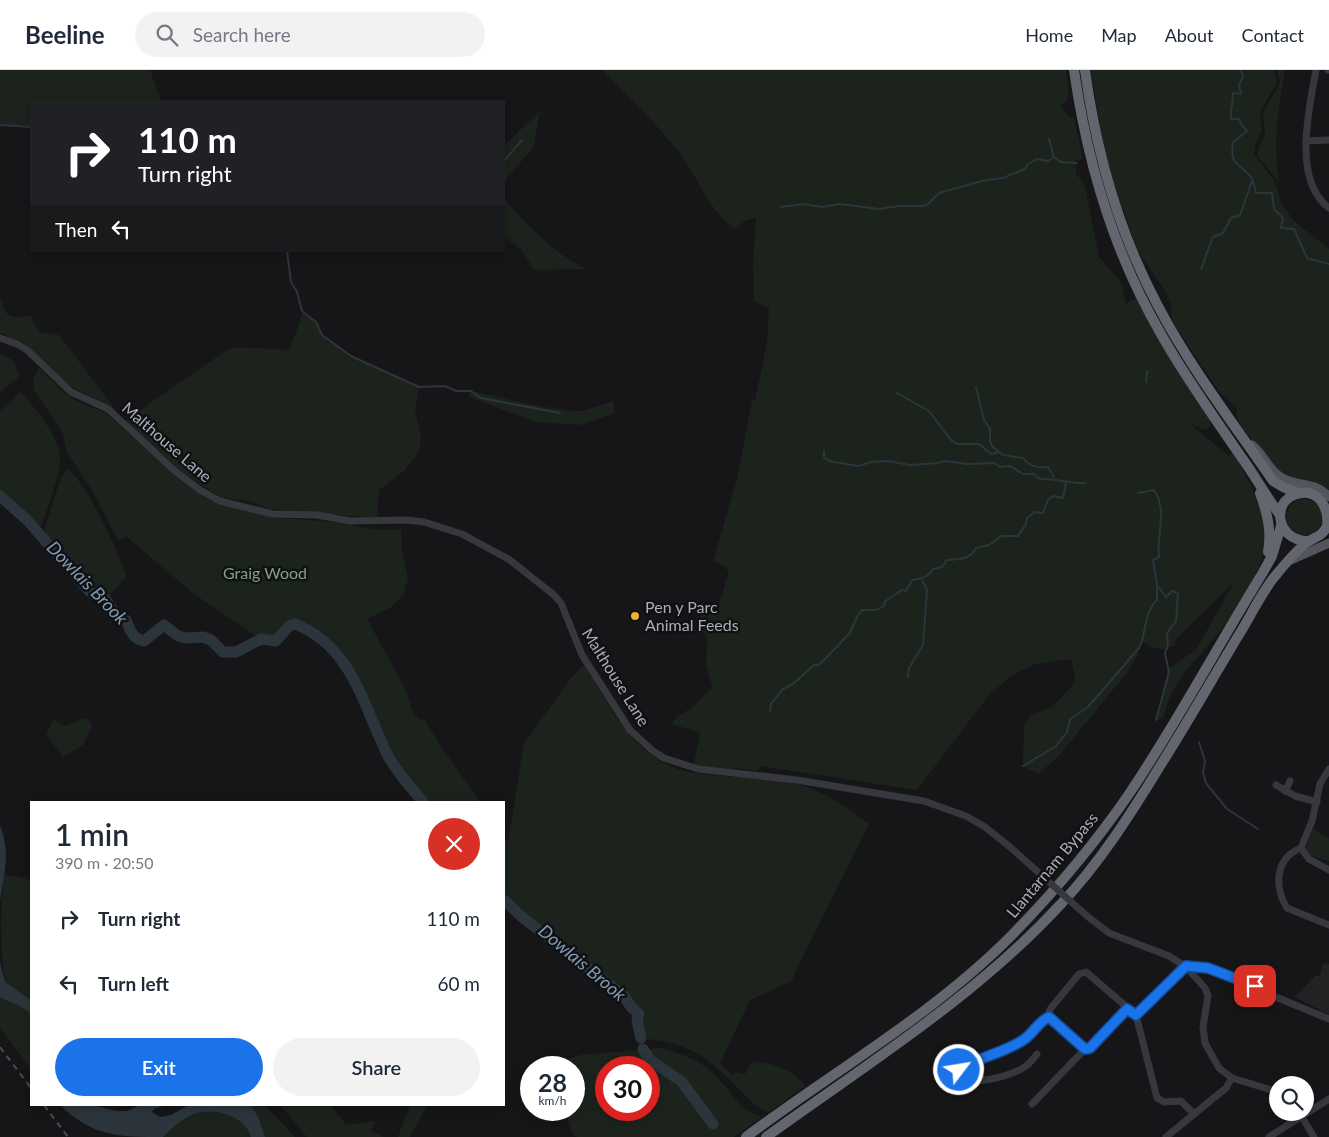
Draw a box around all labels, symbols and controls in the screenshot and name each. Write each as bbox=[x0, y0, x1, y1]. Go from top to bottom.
search box bbox=[135, 12, 485, 57]
text: Beeline bbox=[25, 20, 105, 49]
icon: search bbox=[153, 21, 181, 49]
text: Search here bbox=[193, 23, 291, 46]
text: Home bbox=[1025, 24, 1073, 46]
text: Map bbox=[1101, 24, 1137, 46]
text: About bbox=[1165, 24, 1214, 46]
text: Contact bbox=[1242, 24, 1304, 46]
text: 110 m bbox=[138, 118, 237, 160]
icon: right bbox=[55, 120, 120, 185]
text: Turn right bbox=[138, 160, 232, 187]
icon: left bbox=[107, 215, 135, 243]
text: Then bbox=[55, 218, 97, 241]
street label: Malthouse Lane bbox=[119, 398, 216, 486]
water label: Dowlais Brook bbox=[42, 536, 133, 629]
park label: Graig Wood bbox=[223, 563, 307, 582]
place label: Pen y Parc Animal Feeds bbox=[645, 597, 739, 634]
marker: Pen y Parc Animal Feeds bbox=[629, 610, 641, 622]
street label: Malthouse Lane bbox=[579, 624, 654, 729]
street label: Llantarnam Bypass bbox=[1002, 808, 1101, 921]
text: 1 min bbox=[55, 816, 129, 852]
button: close bbox=[428, 818, 480, 870]
text: 390 m · 20:50 bbox=[55, 853, 154, 872]
icon: right bbox=[55, 905, 83, 933]
text: Turn right bbox=[98, 907, 180, 930]
text: 110 m bbox=[426, 907, 480, 930]
water label: Dowlais Brook bbox=[534, 919, 631, 1005]
pin bbox=[1234, 965, 1276, 1007]
icon: left bbox=[55, 970, 83, 998]
text: Turn left bbox=[98, 972, 169, 995]
text: 60 m bbox=[437, 972, 480, 995]
icon: arrive bbox=[1241, 972, 1269, 1000]
button: Exit bbox=[55, 1038, 263, 1096]
button: Share bbox=[273, 1038, 480, 1096]
position arrow bbox=[932, 1043, 984, 1095]
speed limit sign: 30 bbox=[595, 1056, 660, 1121]
text: 28 bbox=[538, 1067, 567, 1097]
map controls bbox=[1269, 1076, 1314, 1121]
button: search bbox=[1269, 1076, 1314, 1121]
text: km/h bbox=[538, 1093, 567, 1108]

